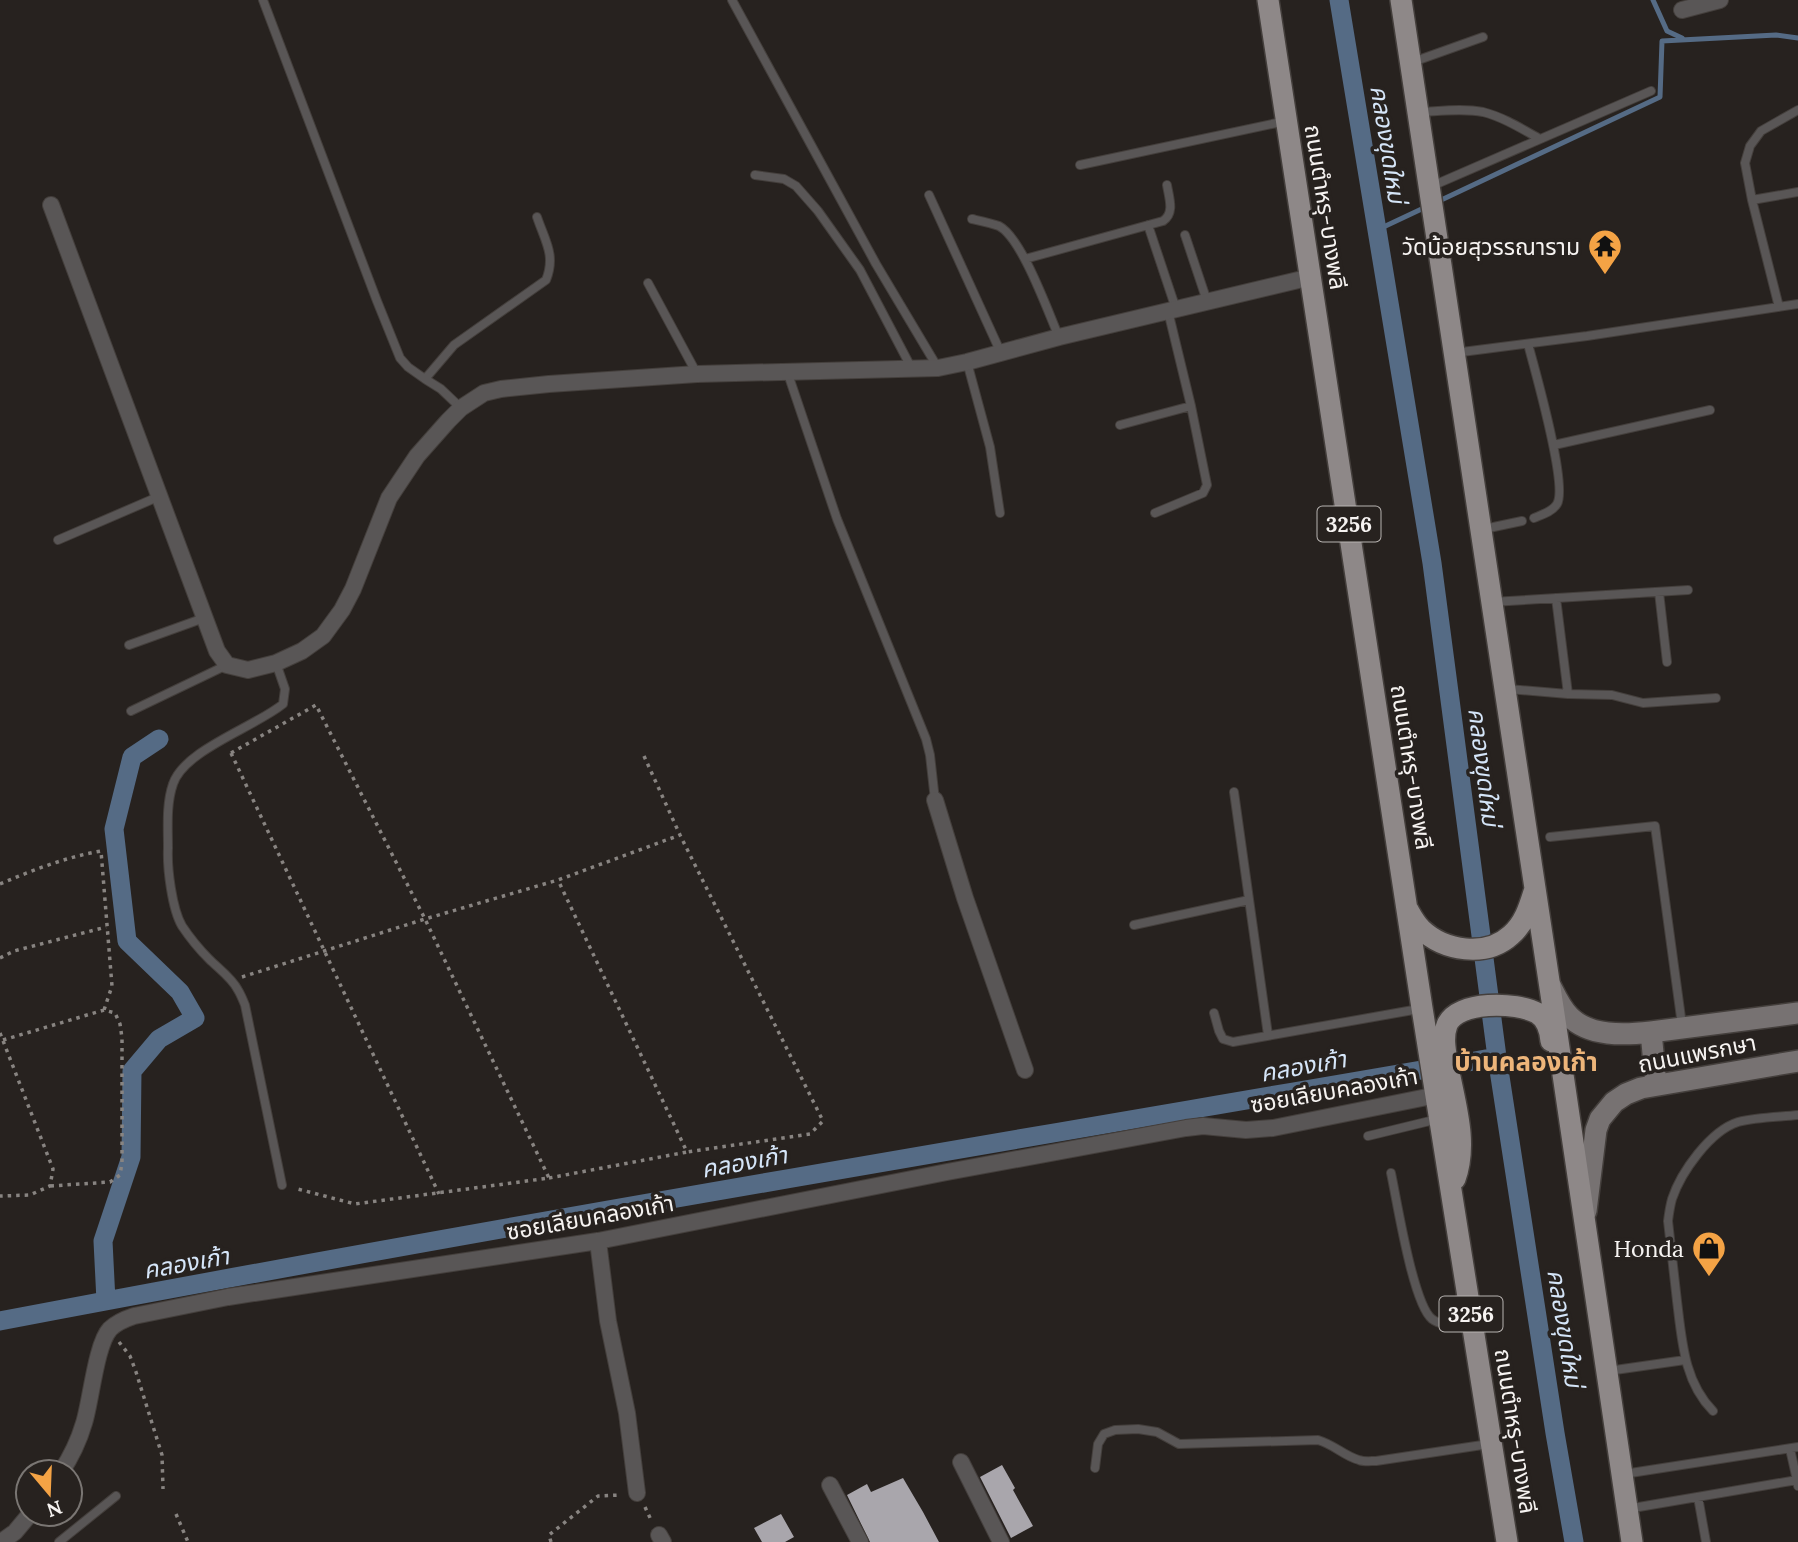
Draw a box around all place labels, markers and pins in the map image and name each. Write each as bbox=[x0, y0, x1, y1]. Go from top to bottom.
temple icon: วัดน้อยสุวรรณาราม bbox=[1586, 227, 1624, 276]
place label: วัดน้อยสุวรรณาราม bbox=[1402, 232, 1580, 261]
shop icon: Honda bbox=[1690, 1229, 1728, 1278]
place label: Honda bbox=[1614, 1234, 1684, 1263]

